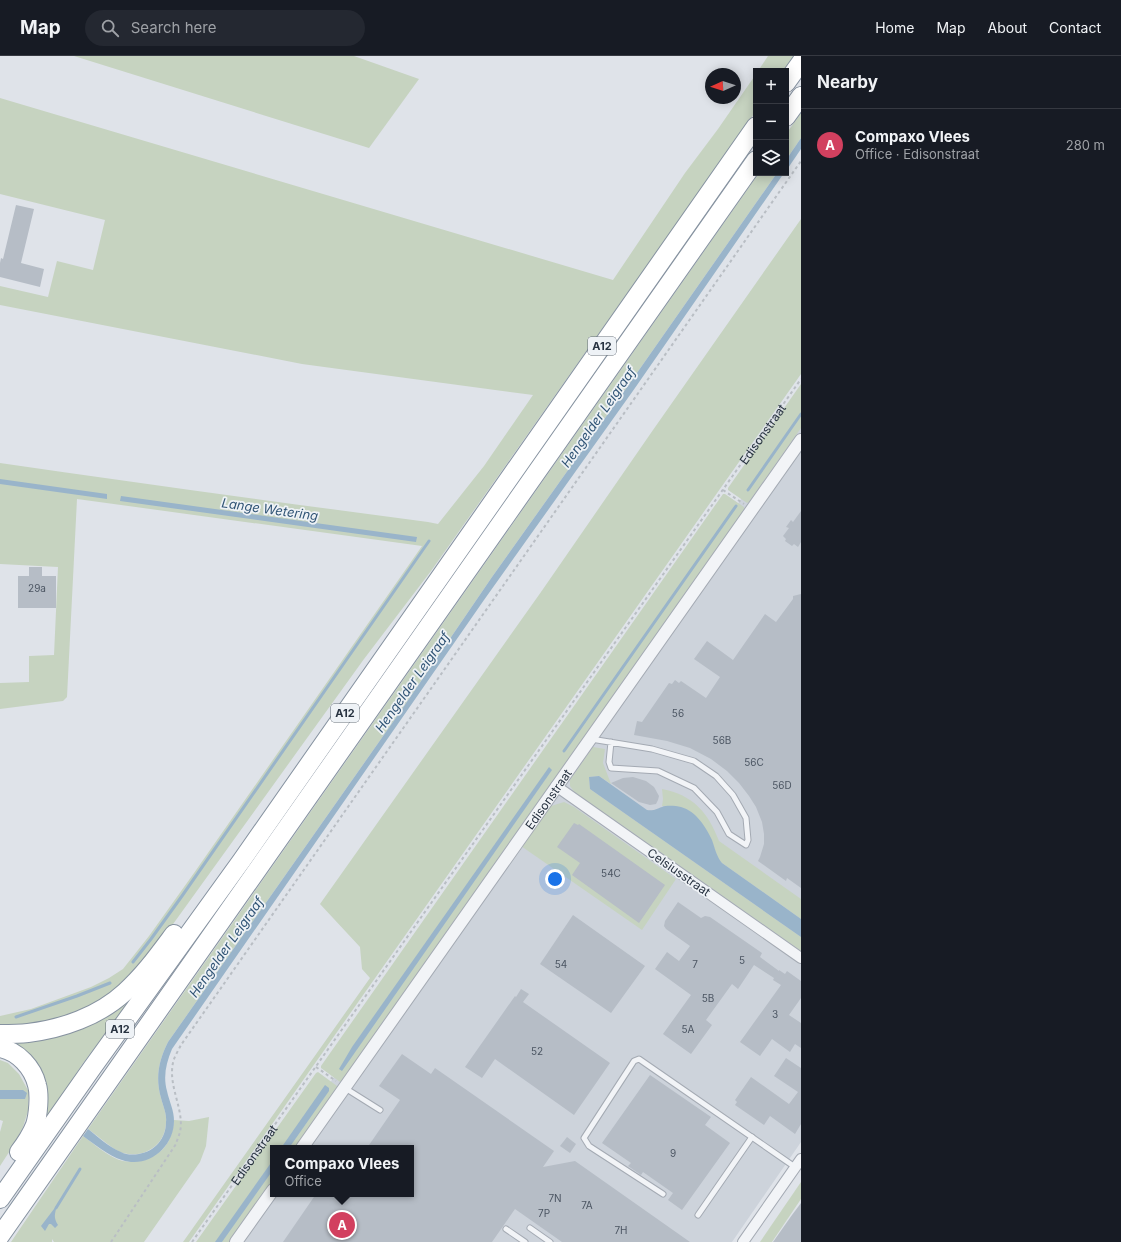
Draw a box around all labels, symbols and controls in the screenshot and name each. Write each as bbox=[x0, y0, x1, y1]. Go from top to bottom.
search box bbox=[85, 10, 365, 46]
text: Map bbox=[20, 16, 61, 39]
icon: search bbox=[99, 17, 121, 39]
text: Search here bbox=[131, 18, 216, 37]
text: Home bbox=[875, 19, 914, 36]
text: Map bbox=[936, 19, 966, 36]
text: About bbox=[988, 19, 1027, 36]
text: Contact bbox=[1049, 19, 1101, 36]
north arrow bbox=[705, 68, 741, 104]
map controls bbox=[753, 68, 789, 176]
button: + bbox=[753, 68, 789, 104]
text: Nearby bbox=[817, 72, 878, 92]
button: − bbox=[753, 104, 789, 140]
text: Compaxo Vlees bbox=[855, 127, 970, 146]
text: A bbox=[825, 137, 835, 153]
text: 280 m bbox=[1066, 137, 1105, 153]
button: layers bbox=[753, 140, 789, 176]
text: Office · Edisonstraat bbox=[855, 146, 979, 162]
road number: A12 bbox=[588, 337, 616, 355]
water label: Hengelder Leigraaf bbox=[557, 363, 639, 470]
street label: Edisonstraat bbox=[736, 401, 789, 467]
water label: Lange Wetering bbox=[221, 494, 319, 524]
house number: 29a bbox=[28, 582, 46, 594]
water label: Hengelder Leigraaf bbox=[371, 628, 453, 735]
road number: A12 bbox=[331, 704, 359, 722]
house number: 56 bbox=[672, 707, 684, 719]
house number: 56B bbox=[713, 734, 731, 746]
house number: 56C bbox=[744, 756, 764, 768]
street label: Edisonstraat bbox=[522, 766, 574, 832]
house number: 56D bbox=[772, 779, 792, 791]
street label: Celsiusstraat bbox=[645, 845, 713, 899]
house number: 54C bbox=[601, 867, 621, 879]
your location bbox=[545, 869, 565, 889]
water label: Hengelder Leigraaf bbox=[185, 893, 267, 1000]
house number: 5 bbox=[739, 954, 745, 966]
house number: 54 bbox=[555, 958, 567, 970]
house number: 7 bbox=[692, 958, 698, 970]
house number: 5B bbox=[702, 992, 714, 1004]
house number: 3 bbox=[772, 1008, 778, 1020]
road number: A12 bbox=[106, 1020, 134, 1038]
house number: 5A bbox=[682, 1023, 695, 1035]
house number: 52 bbox=[531, 1045, 543, 1057]
street label: Edisonstraat bbox=[227, 1121, 280, 1188]
popup bbox=[270, 1145, 414, 1197]
house number: 9 bbox=[670, 1147, 676, 1159]
text: Compaxo Vlees bbox=[285, 1154, 399, 1173]
text: Office bbox=[285, 1173, 322, 1189]
house number: 7N bbox=[548, 1192, 562, 1204]
house number: 7A bbox=[581, 1199, 593, 1211]
house number: 7P bbox=[538, 1207, 550, 1219]
pin: A bbox=[329, 1210, 355, 1240]
house number: 7H bbox=[614, 1224, 628, 1236]

